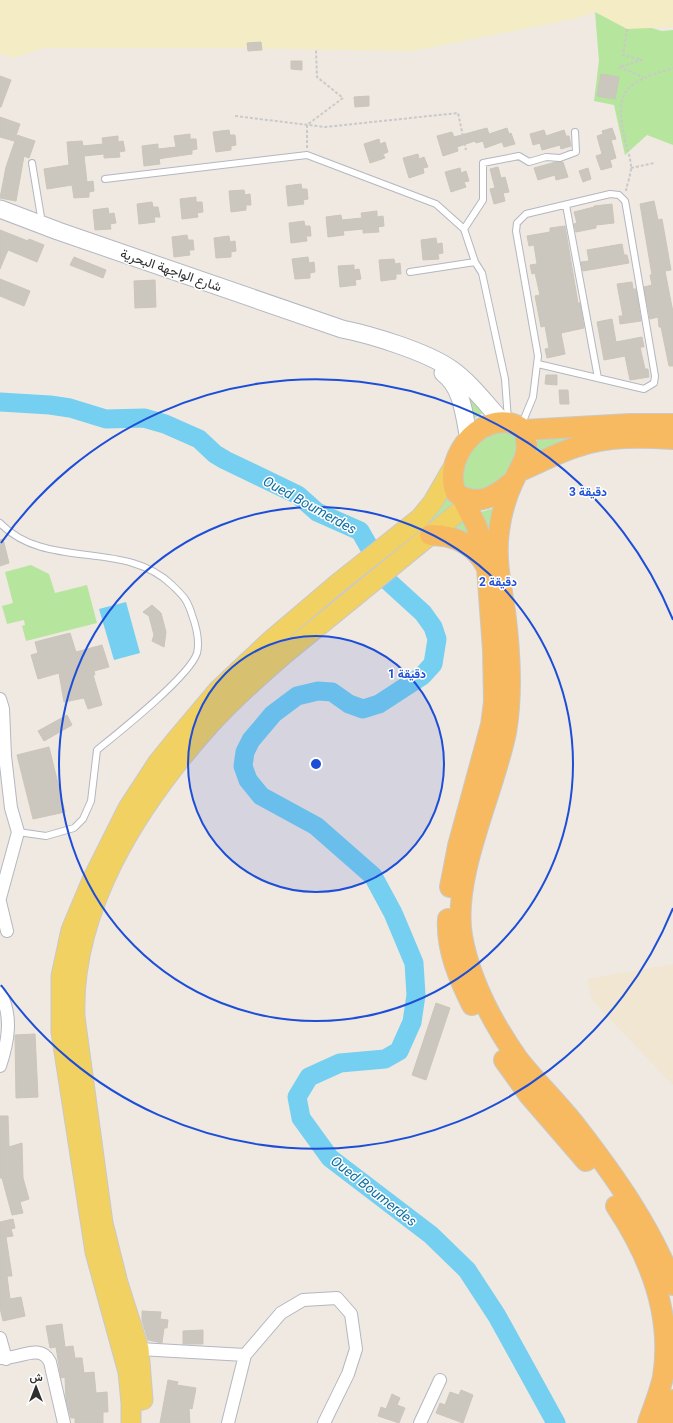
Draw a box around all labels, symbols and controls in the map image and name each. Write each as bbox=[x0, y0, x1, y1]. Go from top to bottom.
street label: شارع الواجهة البحرية bbox=[118, 246, 224, 296]
water label: Oued Boumerdes bbox=[261, 473, 359, 537]
text: 3 دقيقة bbox=[569, 485, 607, 499]
text: 2 دقيقة bbox=[479, 575, 517, 589]
text: 1 دقيقة bbox=[388, 667, 426, 681]
centre of rings bbox=[309, 757, 323, 771]
water label: Oued Boumerdes bbox=[328, 1153, 420, 1229]
north arrow bbox=[16, 1367, 56, 1407]
text: ش bbox=[29, 1371, 43, 1384]

